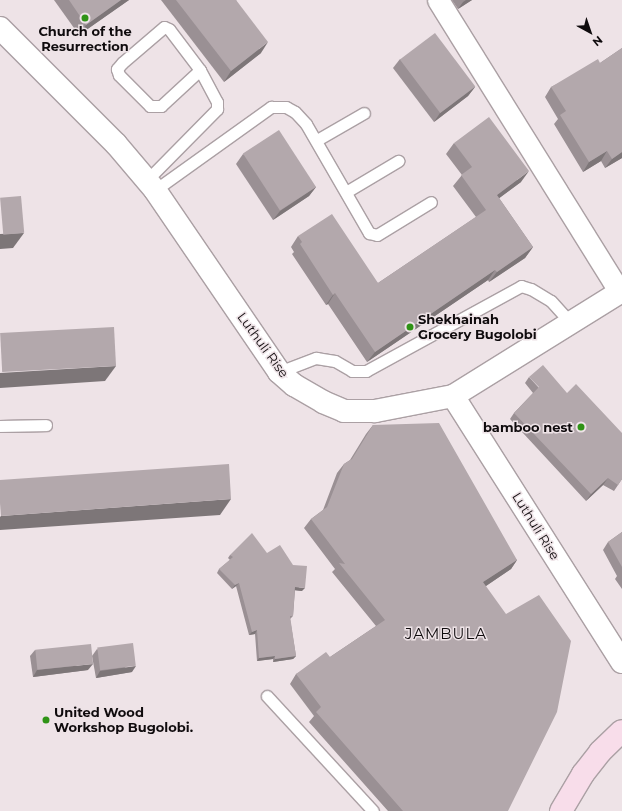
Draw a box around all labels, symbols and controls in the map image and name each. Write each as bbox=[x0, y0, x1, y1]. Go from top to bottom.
north arrow bbox=[570, 12, 610, 52]
marker: Church of the Resurrection bbox=[80, 13, 90, 23]
place label: Church of the Resurrection bbox=[38, 24, 132, 55]
text: N bbox=[590, 33, 606, 49]
street label: Luthuli Rise bbox=[234, 309, 292, 381]
place label: Shekhainah Grocery Bugolobi bbox=[418, 312, 537, 343]
marker: Shekhainah Grocery Bugolobi bbox=[405, 322, 415, 332]
place label: bamboo nest bbox=[483, 419, 573, 435]
marker: bamboo nest bbox=[576, 422, 586, 432]
street label: Luthuli Rise bbox=[509, 489, 563, 563]
district label: JAMBULA bbox=[405, 625, 487, 643]
place label: United Wood Workshop Bugolobi. bbox=[54, 705, 193, 736]
marker: United Wood Workshop Bugolobi. bbox=[41, 715, 51, 725]

